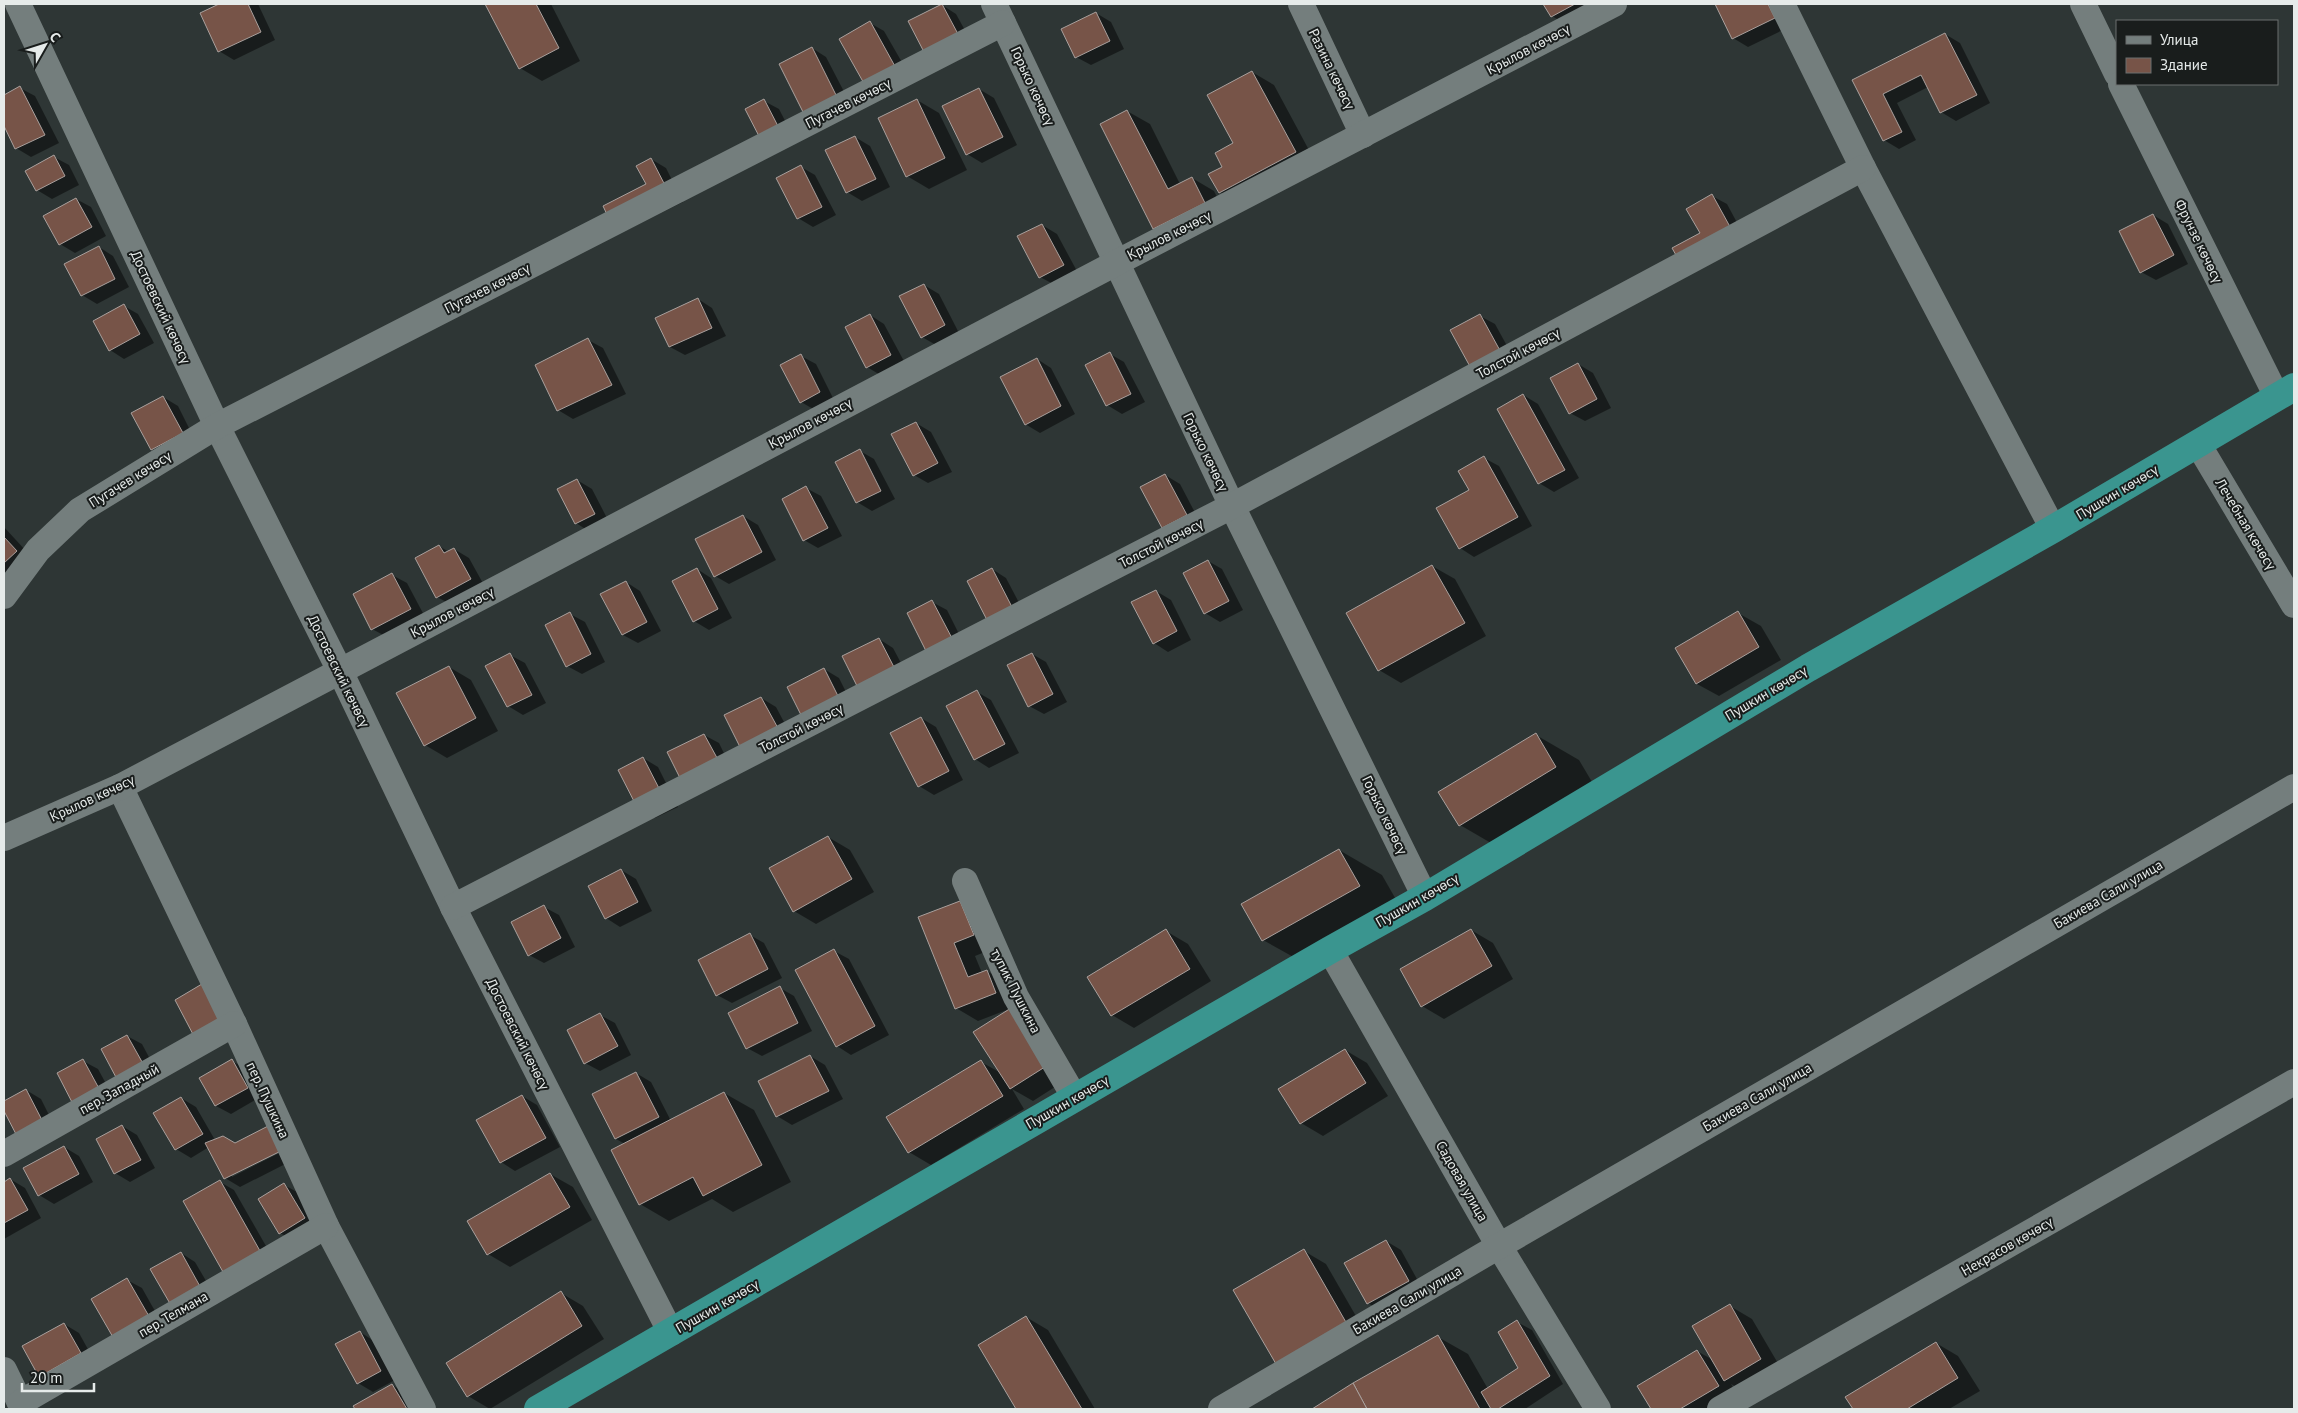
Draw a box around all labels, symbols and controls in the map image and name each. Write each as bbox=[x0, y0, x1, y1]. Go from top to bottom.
street label: Крылов көчөсү bbox=[1483, 19, 1573, 79]
north arrow bbox=[20, 20, 70, 70]
legend bbox=[2116, 20, 2278, 85]
street label: Разина көчөсү bbox=[1305, 26, 1359, 113]
text: С bbox=[46, 28, 65, 46]
text: Улица bbox=[2160, 30, 2198, 49]
street label: Горько көчөсү bbox=[1007, 44, 1059, 129]
text: Здание bbox=[2160, 55, 2208, 74]
street label: Пугачев көчөсү bbox=[802, 74, 894, 132]
street label: Фрунзе көчөсү bbox=[2171, 196, 2227, 286]
street label: Крылов көчөсү bbox=[1124, 206, 1214, 264]
street label: Достоевский көчөсү bbox=[127, 247, 195, 367]
street label: Пугачев көчөсү bbox=[441, 259, 533, 317]
street label: Толстой көчөсү bbox=[1473, 323, 1563, 383]
street label: Крылов көчөсү bbox=[765, 393, 855, 453]
street label: Горько көчөсү bbox=[1179, 410, 1233, 494]
street label: Пугачев көчөсү bbox=[85, 446, 175, 512]
street label: Пушкин көчөсү bbox=[2073, 460, 2162, 524]
street label: Лечебная көчөсү bbox=[2211, 474, 2280, 573]
street label: Толстой көчөсү bbox=[1116, 514, 1206, 572]
street label: Крылов көчөсү bbox=[407, 582, 497, 642]
street label: Достоевский көчөсү bbox=[304, 612, 374, 730]
street label: Пушкин көчөсү bbox=[1722, 661, 1811, 725]
street label: Толстой көчөсү bbox=[756, 699, 846, 757]
street label: Крылов көчөсү bbox=[47, 770, 138, 826]
street label: Горько көчөсү bbox=[1358, 773, 1412, 857]
street label: Бакиева Сали улица bbox=[2050, 855, 2166, 932]
street label: Пушкин көчөсү bbox=[1372, 869, 1462, 931]
street label: тупик Пушкина bbox=[987, 946, 1045, 1036]
street label: Достоевский көчөсү bbox=[482, 975, 554, 1093]
street label: Бакиева Сали улица bbox=[1699, 1058, 1815, 1135]
street label: пер. Пушкина bbox=[242, 1059, 294, 1141]
street label: пер. Западный bbox=[76, 1060, 162, 1118]
street label: Пушкин көчөсү bbox=[1022, 1071, 1112, 1133]
street label: Садовая улица bbox=[1432, 1138, 1492, 1225]
street label: Некрасов көчөсү bbox=[1958, 1212, 2056, 1280]
street label: Бакиева Сали улица bbox=[1349, 1261, 1465, 1338]
street label: Пушкин көчөсү bbox=[672, 1275, 762, 1337]
street label: пер. Телмана bbox=[135, 1287, 211, 1341]
scale bar bbox=[22, 1360, 95, 1392]
text: 20 m bbox=[30, 1368, 63, 1387]

